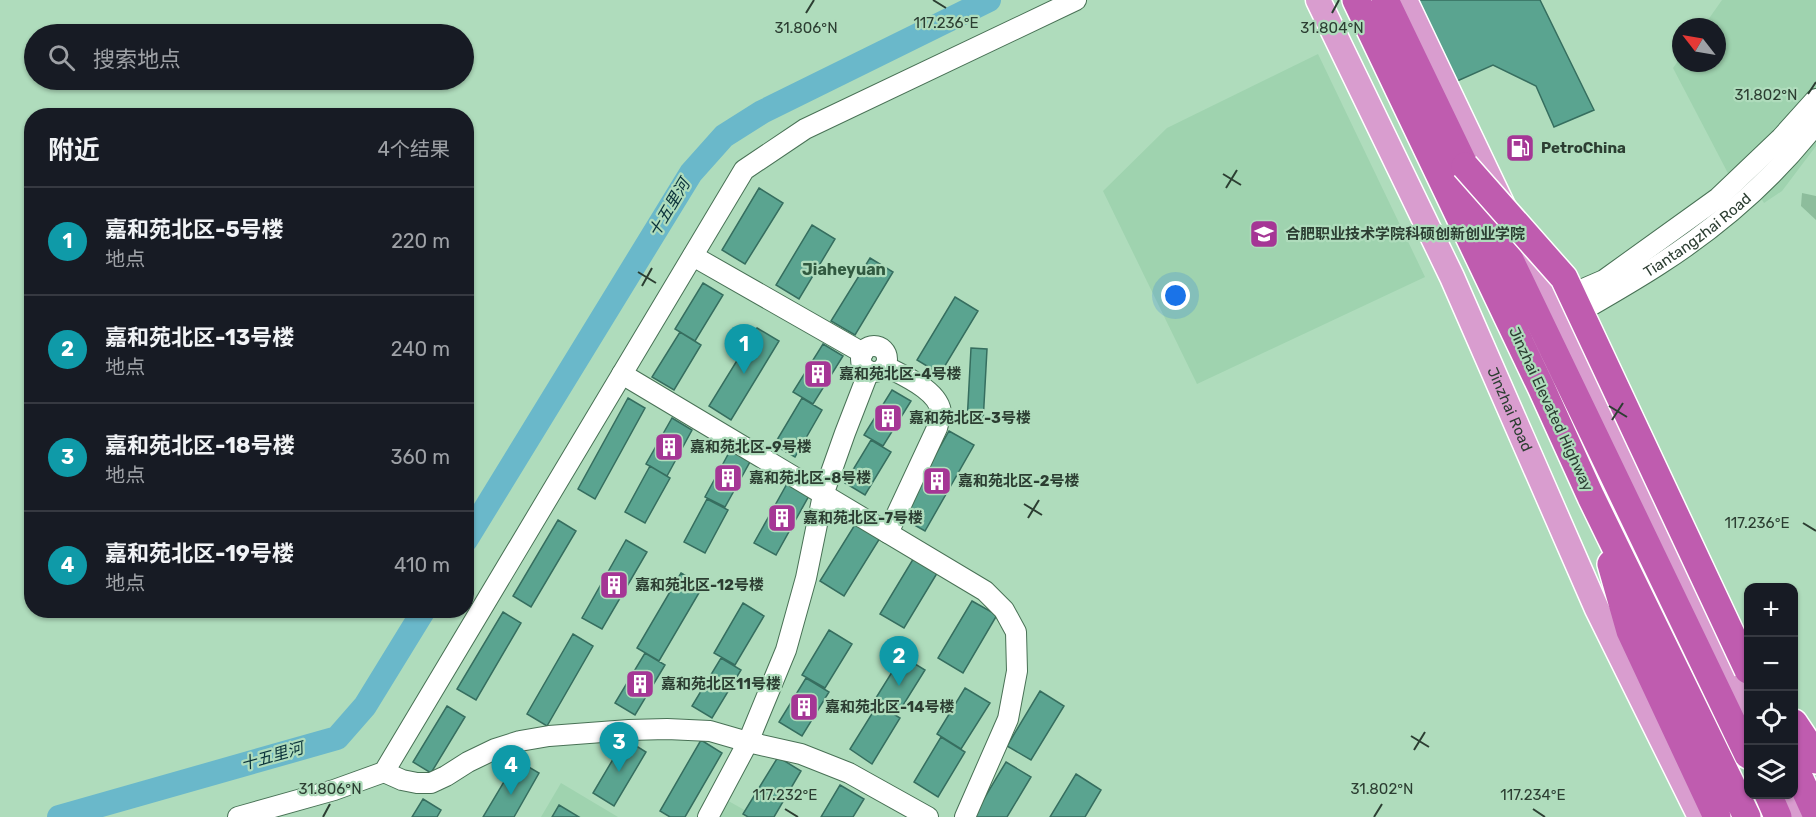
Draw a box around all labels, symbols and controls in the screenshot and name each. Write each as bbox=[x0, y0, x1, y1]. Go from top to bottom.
text: 117.236°E bbox=[913, 14, 979, 32]
north arrow bbox=[1672, 18, 1726, 72]
text: 31.806°N bbox=[774, 19, 838, 37]
text: 31.804°N bbox=[1300, 19, 1364, 37]
search box bbox=[24, 24, 474, 90]
icon: search bbox=[45, 41, 78, 74]
text: 搜索地点 bbox=[93, 46, 181, 73]
text: 31.802°N bbox=[1735, 86, 1797, 104]
fuel station icon: PetroChina bbox=[1504, 132, 1536, 164]
text: 附近 bbox=[48, 135, 100, 166]
text: 4个结果 bbox=[378, 137, 450, 161]
place label: PetroChina bbox=[1541, 139, 1626, 157]
water label: 十五里河 bbox=[644, 173, 695, 240]
street label: Tiantangzhai Road bbox=[1640, 189, 1755, 281]
text: 嘉和苑北区-5号楼 bbox=[105, 216, 284, 243]
school or university icon: 合肥职业技术学院科硕创新创业学院 bbox=[1248, 218, 1280, 250]
place label: 合肥职业技术学院科硕创新创业学院 bbox=[1285, 225, 1525, 243]
text: 1 bbox=[63, 229, 72, 253]
text: 220 m bbox=[391, 229, 450, 253]
text: 地点 bbox=[105, 247, 145, 271]
district label: Jiaheyuan bbox=[802, 260, 886, 279]
your location bbox=[1161, 281, 1190, 310]
text: 嘉和苑北区-13号楼 bbox=[105, 324, 294, 351]
pin: 1 bbox=[724, 324, 764, 374]
street label: Jinzhai Elevated Highway bbox=[1505, 324, 1597, 494]
text: 2 bbox=[61, 337, 74, 361]
text: 240 m bbox=[391, 337, 450, 361]
text: 地点 bbox=[105, 355, 145, 379]
building icon: 嘉和苑北区-4号楼 bbox=[802, 358, 834, 390]
street label: Jinzhai Road bbox=[1483, 364, 1536, 454]
place label: 嘉和苑北区-4号楼 bbox=[839, 365, 961, 383]
building icon: 嘉和苑北区-3号楼 bbox=[872, 402, 904, 434]
place label: 嘉和苑北区-3号楼 bbox=[909, 409, 1031, 427]
building icon: 嘉和苑北区-9号楼 bbox=[653, 431, 685, 463]
text: 嘉和苑北区-18号楼 bbox=[105, 432, 295, 459]
place label: 嘉和苑北区-9号楼 bbox=[690, 438, 812, 456]
text: 3 bbox=[61, 445, 74, 469]
text: 360 m bbox=[391, 445, 450, 469]
building icon: 嘉和苑北区-8号楼 bbox=[712, 462, 744, 494]
text: 地点 bbox=[105, 463, 145, 487]
building icon: 嘉和苑北区-2号楼 bbox=[921, 465, 953, 497]
place label: 嘉和苑北区-8号楼 bbox=[749, 469, 871, 487]
place label: 嘉和苑北区-2号楼 bbox=[958, 472, 1080, 490]
building icon: 嘉和苑北区-7号楼 bbox=[766, 502, 798, 534]
place label: 嘉和苑北区-7号楼 bbox=[803, 509, 923, 527]
text: 117.236°E bbox=[1724, 514, 1790, 532]
text: 嘉和苑北区-19号楼 bbox=[105, 540, 294, 567]
text: 4 bbox=[61, 553, 74, 577]
text: 410 m bbox=[394, 553, 450, 577]
building icon: 嘉和苑北区-12号楼 bbox=[598, 569, 630, 601]
text: 地点 bbox=[105, 571, 145, 595]
place label: 嘉和苑北区-12号楼 bbox=[635, 576, 764, 594]
map controls bbox=[1744, 583, 1798, 799]
button: + bbox=[1744, 583, 1798, 637]
pin: 2 bbox=[880, 636, 918, 686]
button: − bbox=[1744, 637, 1798, 691]
building icon: 嘉和苑北区11号楼 bbox=[624, 668, 656, 700]
place label: 嘉和苑北区11号楼 bbox=[661, 675, 781, 693]
building icon: 嘉和苑北区-14号楼 bbox=[788, 691, 820, 723]
button: locate bbox=[1744, 691, 1798, 745]
place label: 嘉和苑北区-14号楼 bbox=[825, 698, 954, 716]
pin: 3 bbox=[600, 722, 638, 772]
water label: 十五里河 bbox=[239, 737, 308, 774]
button: layers bbox=[1744, 745, 1798, 799]
pin: 4 bbox=[492, 746, 530, 795]
text: 31.806°N bbox=[298, 780, 362, 798]
text: 31.802°N bbox=[1351, 780, 1413, 798]
text: 117.232°E bbox=[753, 786, 817, 804]
text: 117.234°E bbox=[1500, 786, 1566, 804]

